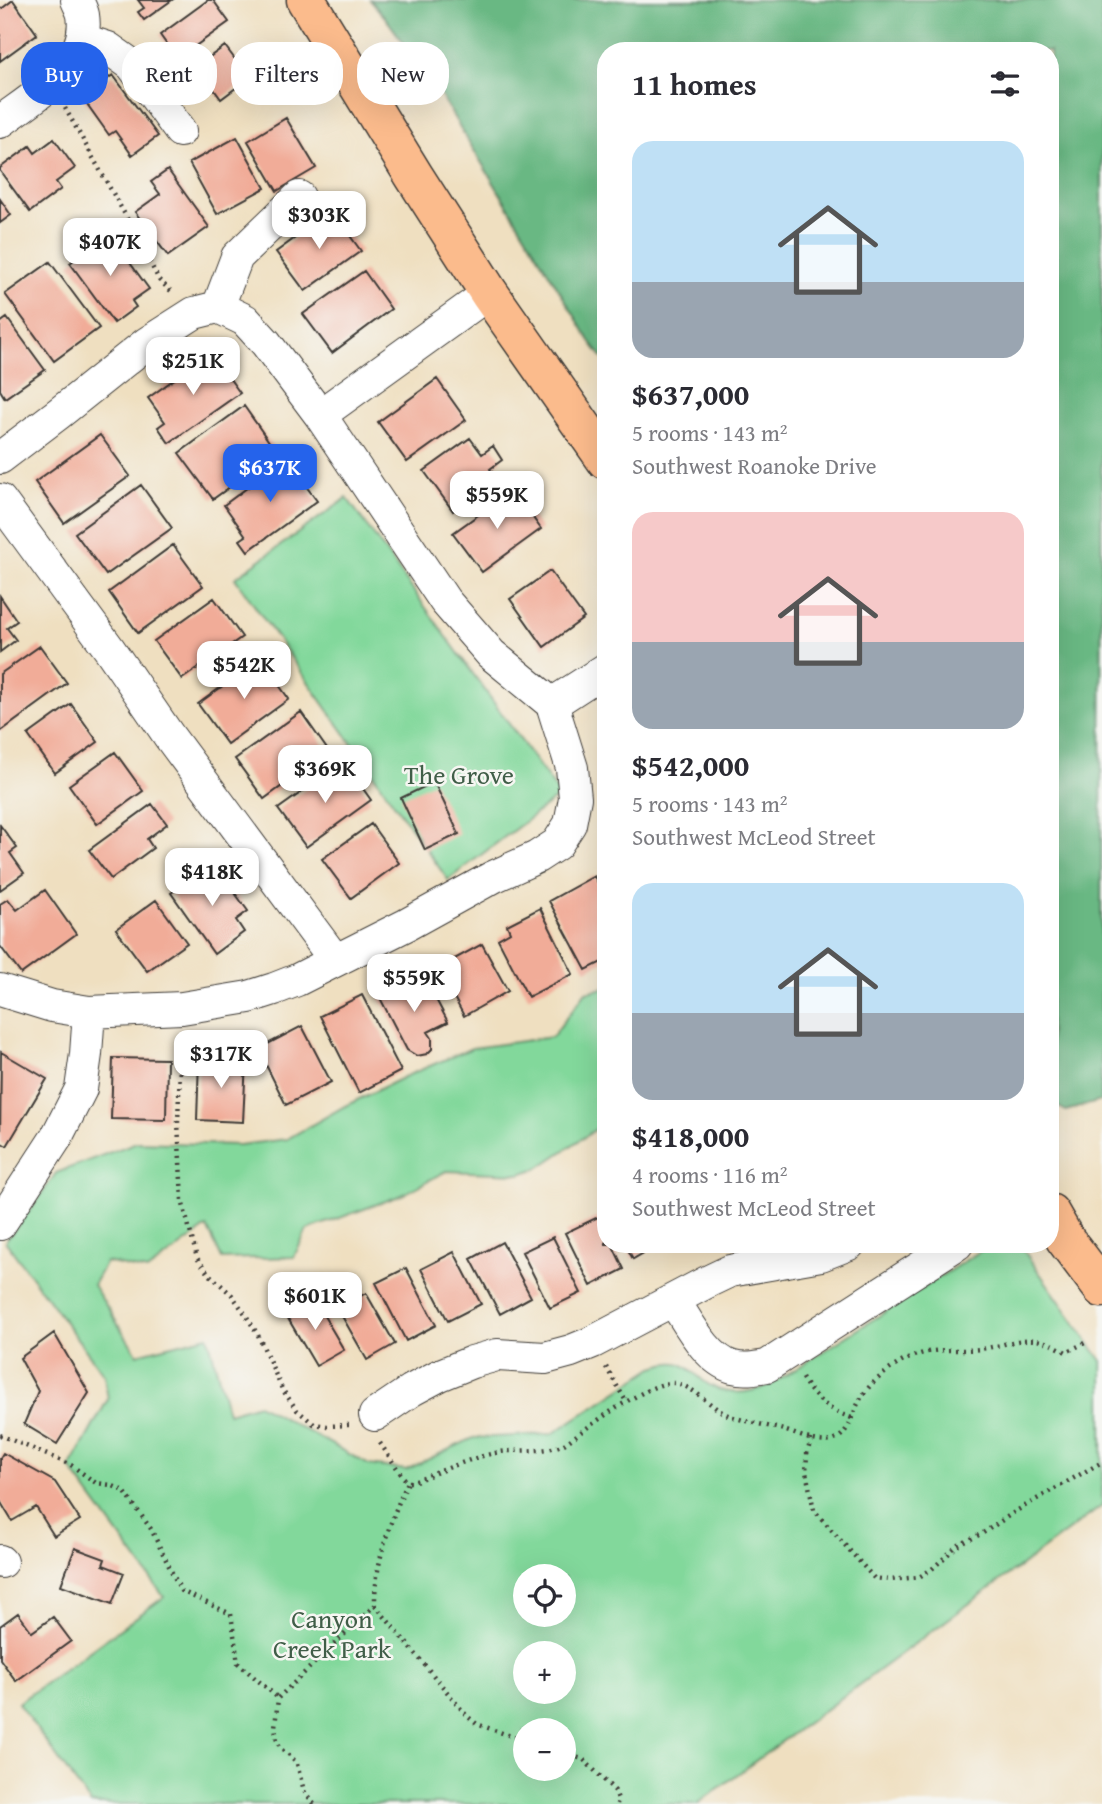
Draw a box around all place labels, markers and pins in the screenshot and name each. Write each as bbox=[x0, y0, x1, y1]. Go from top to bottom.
pin: $303K bbox=[270, 191, 368, 251]
pin: $407K bbox=[61, 218, 159, 278]
pin: $251K bbox=[144, 338, 242, 397]
pin: $637K bbox=[221, 444, 319, 504]
pin: $559K bbox=[448, 472, 546, 531]
pin: $542K bbox=[195, 642, 293, 701]
pin: $369K bbox=[276, 746, 374, 805]
pin: $418K bbox=[163, 848, 261, 908]
pin: $559K bbox=[365, 954, 463, 1014]
pin: $317K bbox=[172, 1030, 270, 1090]
pin: $601K bbox=[266, 1272, 364, 1332]

